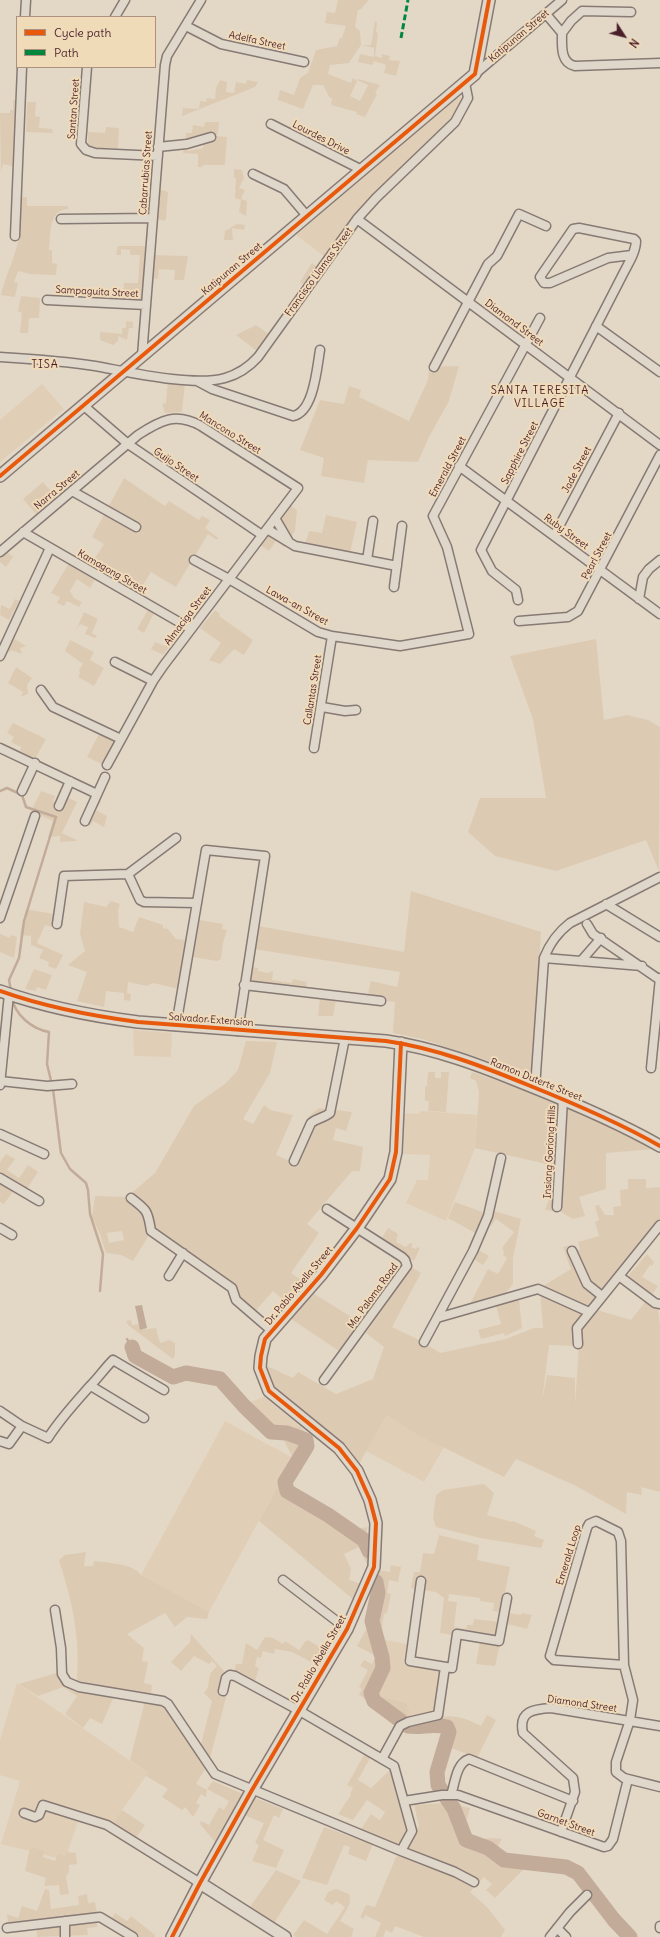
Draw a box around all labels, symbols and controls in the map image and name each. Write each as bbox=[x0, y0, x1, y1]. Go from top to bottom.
street label: Katipunan Street bbox=[486, 7, 552, 65]
legend bbox=[16, 16, 156, 68]
north arrow bbox=[604, 16, 644, 56]
text: Cycle path bbox=[54, 25, 111, 40]
street label: Adelfa Street bbox=[227, 29, 287, 53]
text: N bbox=[626, 36, 642, 50]
text: Path bbox=[54, 45, 79, 60]
street label: Santan Street bbox=[66, 78, 82, 140]
street label: Lourdes Drive bbox=[290, 118, 352, 158]
street label: Cabarrubias Street bbox=[137, 130, 155, 216]
street label: Francisco Llamas Street bbox=[283, 225, 355, 319]
street label: Katipunan Street bbox=[199, 240, 265, 298]
street label: Sampaguita Street bbox=[55, 284, 139, 300]
street label: Diamond Street bbox=[482, 297, 546, 349]
district label: TISA bbox=[31, 358, 59, 372]
district label: SANTA TERESITA VILLAGE bbox=[491, 384, 589, 410]
street label: Mancono Street bbox=[197, 409, 263, 457]
street label: Sapphire Street bbox=[499, 420, 541, 486]
street label: Emerald Street bbox=[427, 435, 469, 499]
street label: Guijo Street bbox=[151, 445, 201, 485]
street label: Jade Street bbox=[560, 445, 594, 495]
street label: Narra Street bbox=[32, 468, 82, 512]
street label: Ruby Street bbox=[541, 512, 591, 552]
street label: Pearl Street bbox=[579, 530, 615, 582]
street label: Kamagong Street bbox=[75, 547, 149, 597]
street label: Almaciga Street bbox=[162, 584, 214, 648]
street label: Lawa-an Street bbox=[264, 584, 330, 628]
street label: Callantas Street bbox=[302, 654, 324, 726]
street label: Salvador Extension bbox=[168, 1011, 254, 1029]
street label: Ramon Duterte Street bbox=[488, 1056, 584, 1104]
street label: Insiang Goriong Hills bbox=[542, 1105, 558, 1199]
street label: Dr. Pablo Abella Street bbox=[263, 1244, 335, 1328]
street label: Ma. Paloma Road bbox=[345, 1261, 401, 1331]
street label: Emerald Loop bbox=[554, 1523, 584, 1587]
street label: Dr. Pablo Abella Street bbox=[289, 1613, 349, 1705]
street label: Diamond Street bbox=[546, 1693, 618, 1715]
street label: Garnet Street bbox=[535, 1807, 597, 1839]

